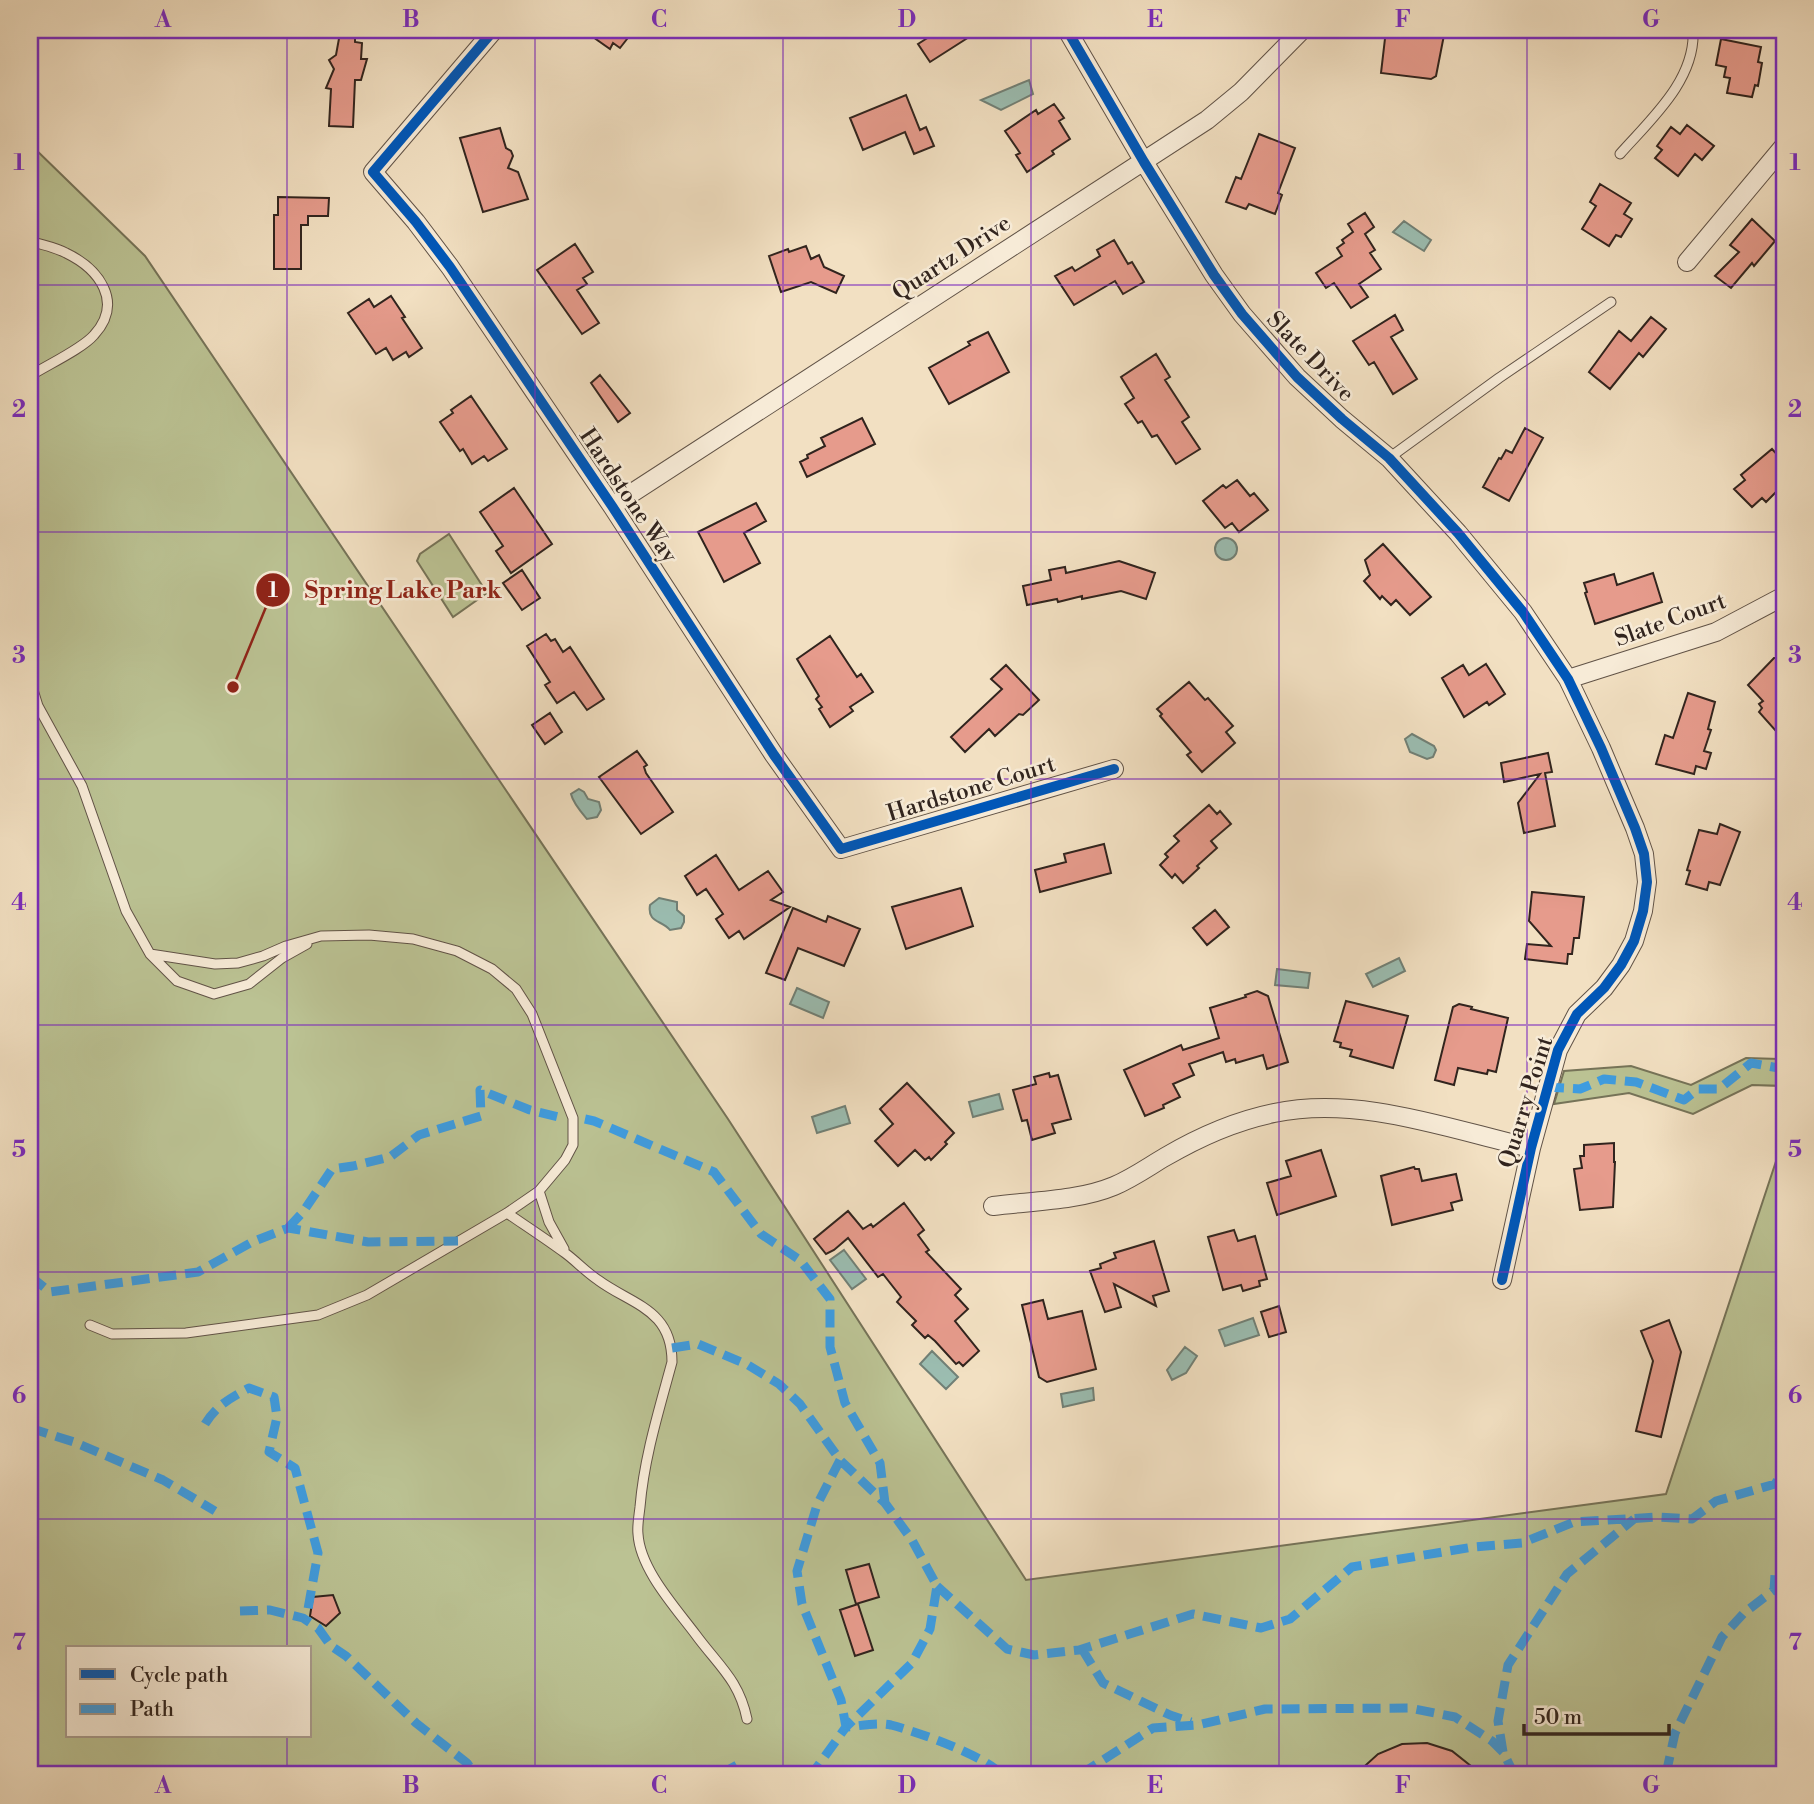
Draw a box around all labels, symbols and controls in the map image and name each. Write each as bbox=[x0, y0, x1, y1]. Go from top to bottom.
text: A bbox=[154, 6, 172, 34]
text: B bbox=[402, 6, 420, 34]
text: C bbox=[651, 6, 667, 34]
text: D bbox=[898, 6, 916, 34]
text: E bbox=[1147, 6, 1163, 34]
text: F bbox=[1395, 6, 1411, 34]
text: G bbox=[1642, 6, 1660, 34]
text: 1 bbox=[13, 149, 25, 177]
text: 1 bbox=[1789, 149, 1801, 177]
street label: Quartz Drive bbox=[887, 209, 1016, 307]
street label: Slate Drive bbox=[1260, 306, 1360, 408]
text: 2 bbox=[12, 396, 26, 424]
text: 2 bbox=[1788, 396, 1802, 424]
street label: Hardstone Way bbox=[573, 423, 684, 569]
callout: Spring Lake Park bbox=[256, 567, 516, 612]
text: Spring Lake Park bbox=[305, 576, 503, 606]
text: 1 bbox=[268, 578, 278, 604]
street label: Slate Court bbox=[1611, 587, 1730, 653]
text: 3 bbox=[12, 642, 26, 670]
text: 3 bbox=[1788, 642, 1802, 670]
street label: Hardstone Court bbox=[884, 750, 1059, 828]
text: 4 bbox=[11, 889, 27, 917]
text: 4 bbox=[1787, 889, 1803, 917]
street label: Quarry Point bbox=[1493, 1033, 1559, 1172]
text: 5 bbox=[12, 1136, 26, 1164]
text: 5 bbox=[1788, 1136, 1802, 1164]
text: 6 bbox=[12, 1382, 26, 1410]
text: 6 bbox=[1788, 1382, 1802, 1410]
text: 7 bbox=[12, 1629, 26, 1657]
text: 7 bbox=[1788, 1629, 1802, 1657]
legend bbox=[66, 1646, 312, 1738]
text: Cycle path bbox=[130, 1663, 229, 1689]
scale bar bbox=[1524, 1692, 1669, 1736]
text: Path bbox=[130, 1697, 175, 1723]
text: 50 m bbox=[1534, 1705, 1582, 1731]
text: A bbox=[154, 1772, 172, 1800]
text: B bbox=[402, 1772, 420, 1800]
text: C bbox=[651, 1772, 667, 1800]
text: D bbox=[898, 1772, 916, 1800]
text: E bbox=[1147, 1772, 1163, 1800]
text: F bbox=[1395, 1772, 1411, 1800]
text: G bbox=[1642, 1772, 1660, 1800]

